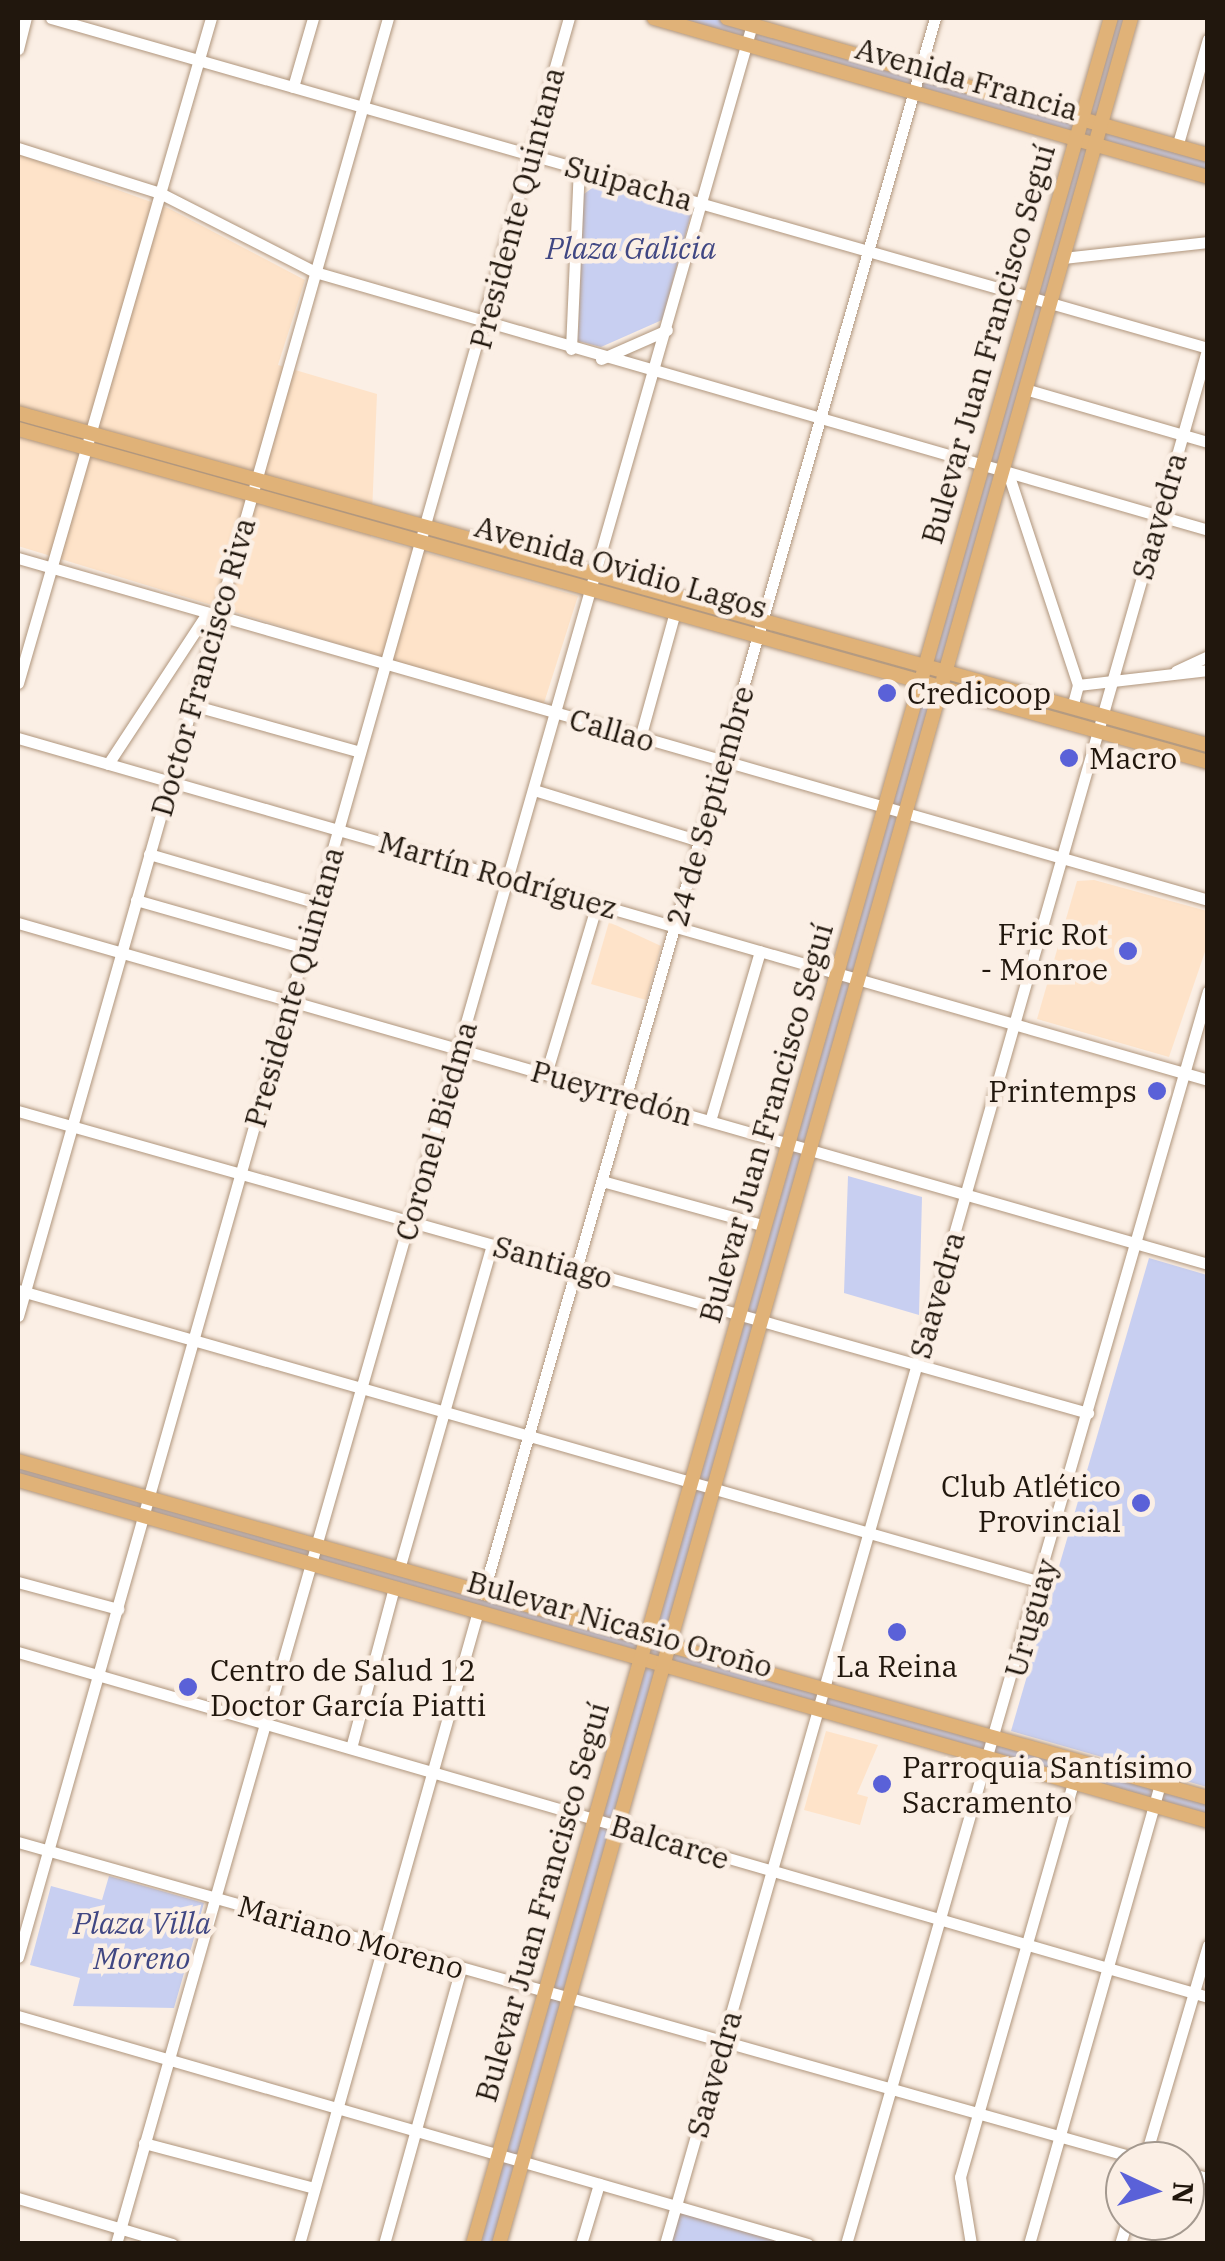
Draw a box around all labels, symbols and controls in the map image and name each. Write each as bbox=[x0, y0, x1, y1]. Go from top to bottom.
street label: Avenida Francia bbox=[851, 30, 1083, 128]
street label: Presidente Quintana bbox=[462, 63, 572, 353]
street label: Bulevar Juan Francisco Seguí bbox=[914, 140, 1062, 548]
street label: Suipacha bbox=[561, 148, 697, 218]
park label: Plaza Galicia bbox=[546, 230, 716, 266]
street label: Saavedra bbox=[1124, 449, 1194, 583]
street label: Avenida Ovidio Lagos bbox=[471, 508, 771, 626]
street label: Doctor Francisco Riva bbox=[143, 514, 263, 820]
place label: Credicoop bbox=[907, 675, 1051, 711]
street label: 24 de Septiembre bbox=[658, 682, 762, 930]
marker: Credicoop bbox=[876, 682, 898, 704]
street label: Callao bbox=[565, 701, 659, 759]
place label: Macro bbox=[1089, 740, 1177, 776]
marker: Macro bbox=[1058, 747, 1080, 769]
street label: Martín Rodríguez bbox=[375, 824, 621, 926]
street label: Presidente Quintana bbox=[237, 843, 351, 1131]
place label: Fric Rot - Monroe bbox=[980, 916, 1108, 986]
street label: Bulevar Juan Francisco Seguí bbox=[692, 919, 840, 1327]
marker: Fric Rot - Monroe bbox=[1117, 940, 1139, 962]
street label: Coronel Biedma bbox=[387, 1017, 485, 1245]
street label: Pueyrredón bbox=[527, 1053, 697, 1133]
place label: Printemps bbox=[988, 1073, 1137, 1109]
marker: Printemps bbox=[1146, 1080, 1168, 1102]
street label: Santiago bbox=[489, 1228, 617, 1296]
street label: Saavedra bbox=[902, 1228, 972, 1362]
place label: Club Atlético Provincial bbox=[941, 1468, 1121, 1538]
marker: Club Atlético Provincial bbox=[1130, 1492, 1152, 1514]
street label: Uruguay bbox=[997, 1555, 1065, 1681]
street label: Bulevar Nicasio Oroño bbox=[463, 1563, 777, 1685]
marker: La Reina bbox=[886, 1621, 908, 1643]
place label: La Reina bbox=[836, 1648, 958, 1684]
place label: Centro de Salud 12 Doctor García Piatti bbox=[210, 1652, 486, 1722]
marker: Centro de Salud 12 Doctor García Piatti bbox=[175, 1674, 201, 1700]
street label: Bulevar Juan Francisco Seguí bbox=[468, 1698, 616, 2106]
place label: Parroquia Santísimo Sacramento bbox=[902, 1749, 1193, 1820]
marker: Parroquia Santísimo Sacramento bbox=[871, 1773, 893, 1795]
street label: Balcarce bbox=[606, 1807, 734, 1877]
street label: Mariano Moreno bbox=[234, 1888, 468, 1986]
park label: Plaza Villa Moreno bbox=[73, 1905, 211, 1976]
street label: Saavedra bbox=[679, 2007, 749, 2141]
north arrow bbox=[1105, 2141, 1205, 2241]
text: N bbox=[1164, 2181, 1203, 2205]

